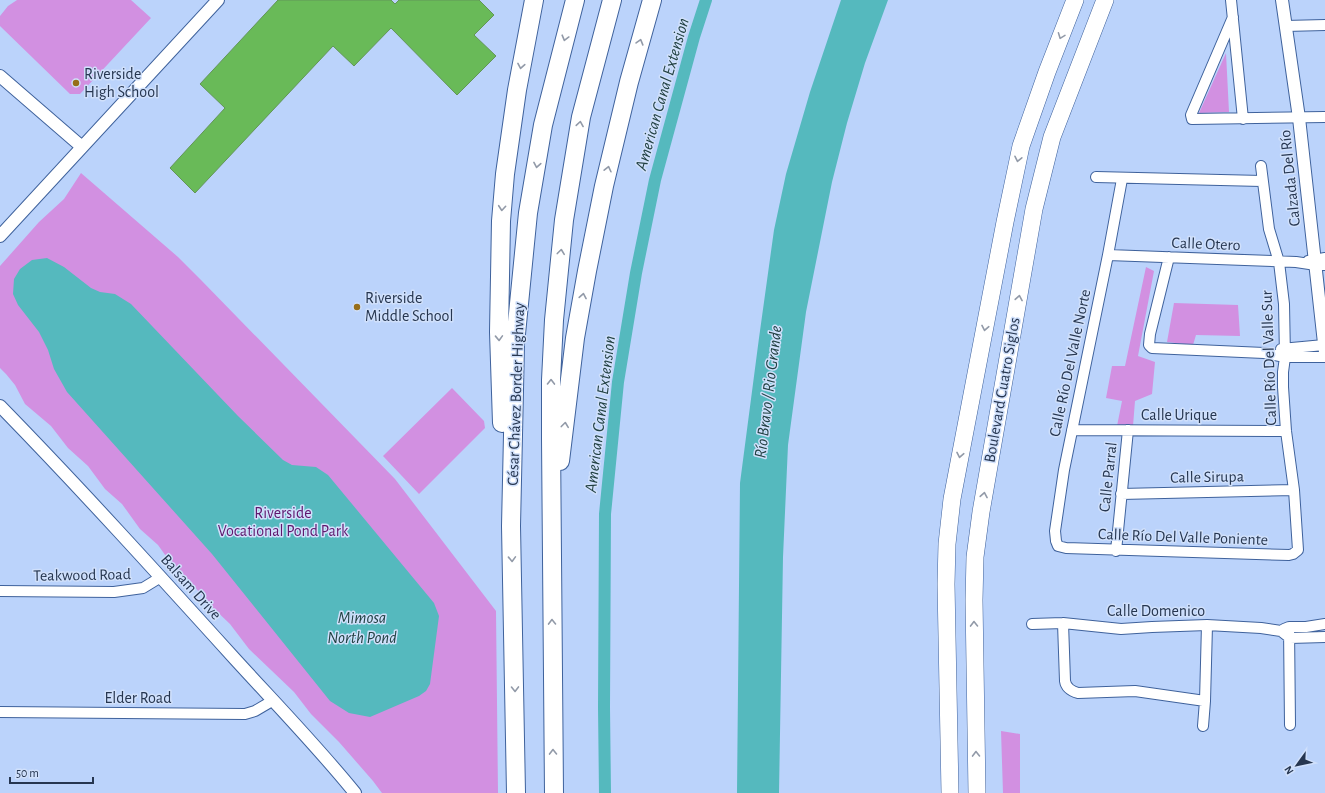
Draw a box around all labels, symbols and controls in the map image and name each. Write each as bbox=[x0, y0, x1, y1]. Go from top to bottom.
water label: American Canal Extension bbox=[632, 16, 692, 173]
one-way arrow bbox=[1057, 33, 1065, 40]
one-way arrow bbox=[561, 34, 569, 41]
one-way arrow bbox=[635, 39, 644, 46]
one-way arrow bbox=[518, 63, 526, 69]
place label: Riverside High School bbox=[84, 66, 159, 100]
marker: Riverside High School bbox=[71, 78, 81, 88]
one-way arrow bbox=[575, 121, 584, 127]
street label: Calzada Del Río bbox=[1277, 129, 1303, 227]
one-way arrow bbox=[1014, 156, 1023, 162]
one-way arrow bbox=[533, 161, 541, 168]
one-way arrow bbox=[604, 165, 612, 172]
one-way arrow bbox=[498, 205, 507, 212]
street label: Calle Otero bbox=[1171, 235, 1241, 253]
one-way arrow bbox=[556, 249, 565, 255]
street label: Calle Río Del Valle Norte bbox=[1047, 288, 1093, 438]
street label: Calle Río Del Valle Sur bbox=[1259, 289, 1279, 426]
place label: Riverside Middle School bbox=[365, 290, 453, 324]
one-way arrow bbox=[578, 293, 587, 299]
one-way arrow bbox=[1014, 295, 1022, 301]
marker: Riverside Middle School bbox=[352, 302, 362, 312]
street label: César Chávez Border Highway bbox=[505, 302, 528, 486]
street label: Boulevard Cuatro Siglos bbox=[981, 316, 1023, 464]
water label: Río Bravo / Rio Grande bbox=[751, 325, 785, 459]
one-way arrow bbox=[981, 325, 989, 331]
one-way arrow bbox=[495, 335, 503, 341]
water label: American Canal Extension bbox=[582, 335, 618, 494]
one-way arrow bbox=[547, 379, 555, 385]
street label: Calle Urique bbox=[1141, 407, 1217, 423]
one-way arrow bbox=[560, 422, 569, 428]
street label: Calle Parral bbox=[1096, 441, 1120, 513]
one-way arrow bbox=[957, 452, 965, 459]
street label: Calle Sirupa bbox=[1170, 468, 1244, 486]
one-way arrow bbox=[979, 492, 988, 498]
park label: Riverside Vocational Pond Park bbox=[218, 505, 349, 539]
street label: Calle Río Del Valle Poniente bbox=[1098, 526, 1268, 548]
street label: Balsam Drive bbox=[158, 551, 224, 623]
one-way arrow bbox=[508, 556, 516, 562]
street label: Teakwood Road bbox=[33, 566, 131, 584]
street label: Calle Domenico bbox=[1107, 603, 1205, 619]
water label: Mimosa North Pond bbox=[327, 609, 397, 646]
one-way arrow bbox=[548, 619, 556, 625]
one-way arrow bbox=[970, 621, 978, 627]
one-way arrow bbox=[511, 686, 519, 692]
street label: Elder Road bbox=[105, 690, 171, 706]
north arrow bbox=[1277, 745, 1317, 785]
one-way arrow bbox=[549, 749, 557, 755]
one-way arrow bbox=[972, 751, 980, 757]
scale bar bbox=[10, 759, 93, 785]
text: N bbox=[1282, 764, 1296, 776]
text: 50 m bbox=[16, 767, 39, 779]

